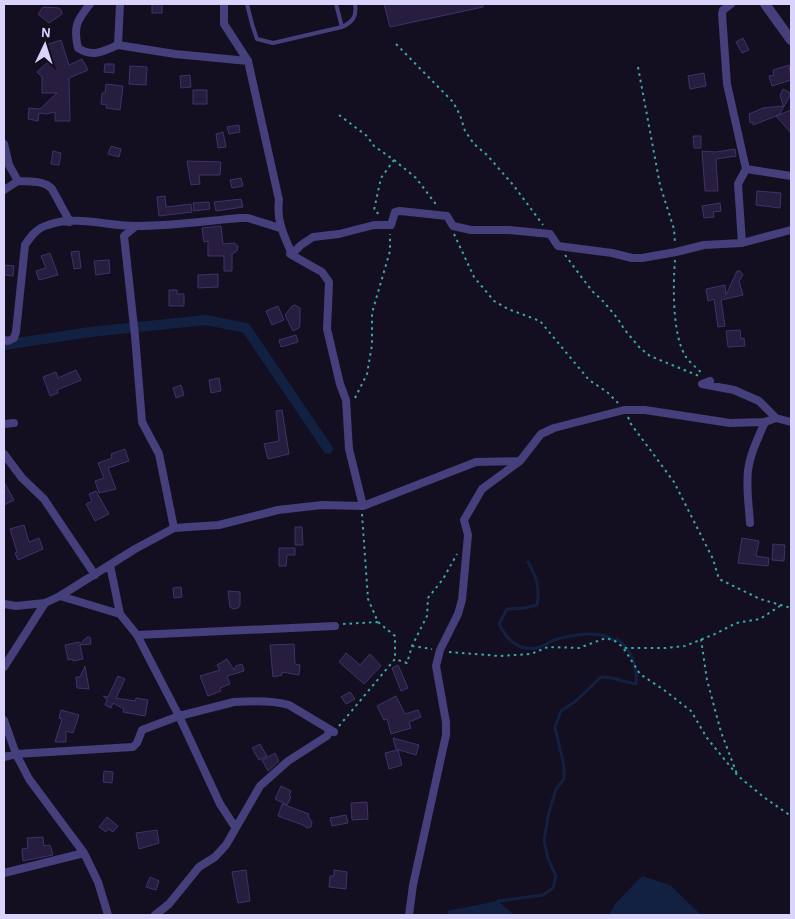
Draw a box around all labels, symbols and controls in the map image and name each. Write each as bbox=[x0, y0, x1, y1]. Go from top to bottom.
north arrow bbox=[20, 20, 70, 70]
text: N bbox=[40, 26, 51, 40]

